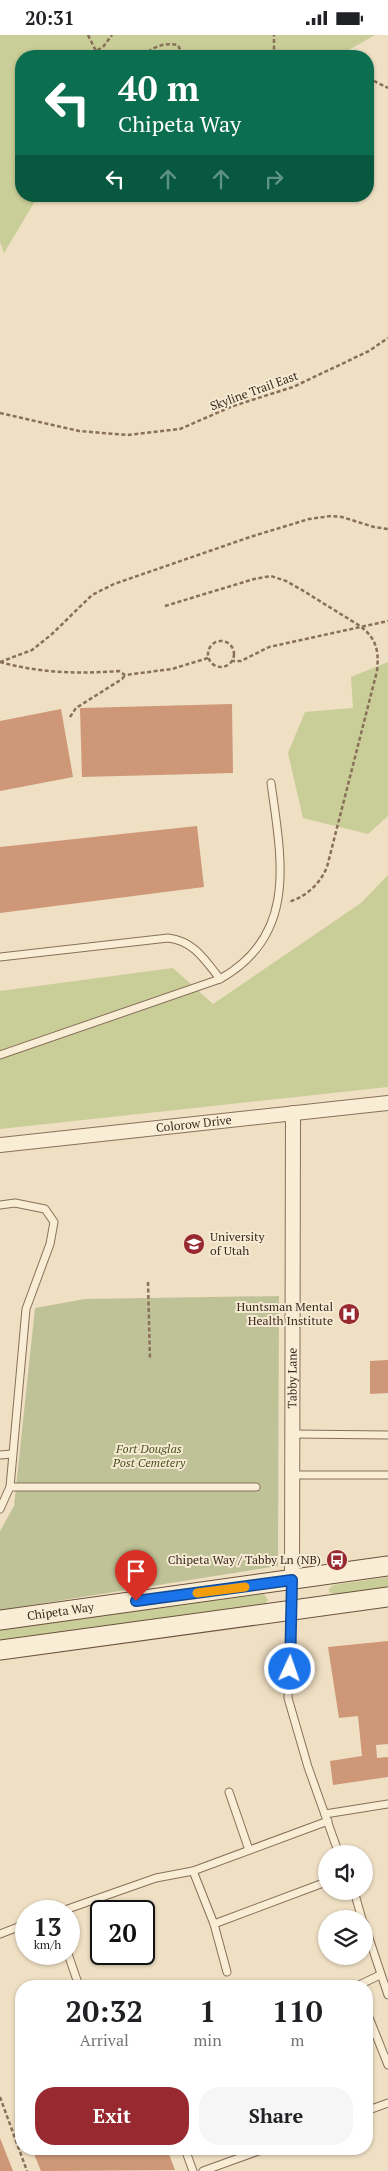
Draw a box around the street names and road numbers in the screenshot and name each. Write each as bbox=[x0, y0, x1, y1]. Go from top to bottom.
street label: Skyline Trail East bbox=[208, 367, 300, 413]
street label: Colorow Drive bbox=[155, 1112, 232, 1135]
street label: Tabby Lane bbox=[284, 1348, 299, 1408]
street label: Chipeta Way bbox=[26, 1599, 96, 1623]

